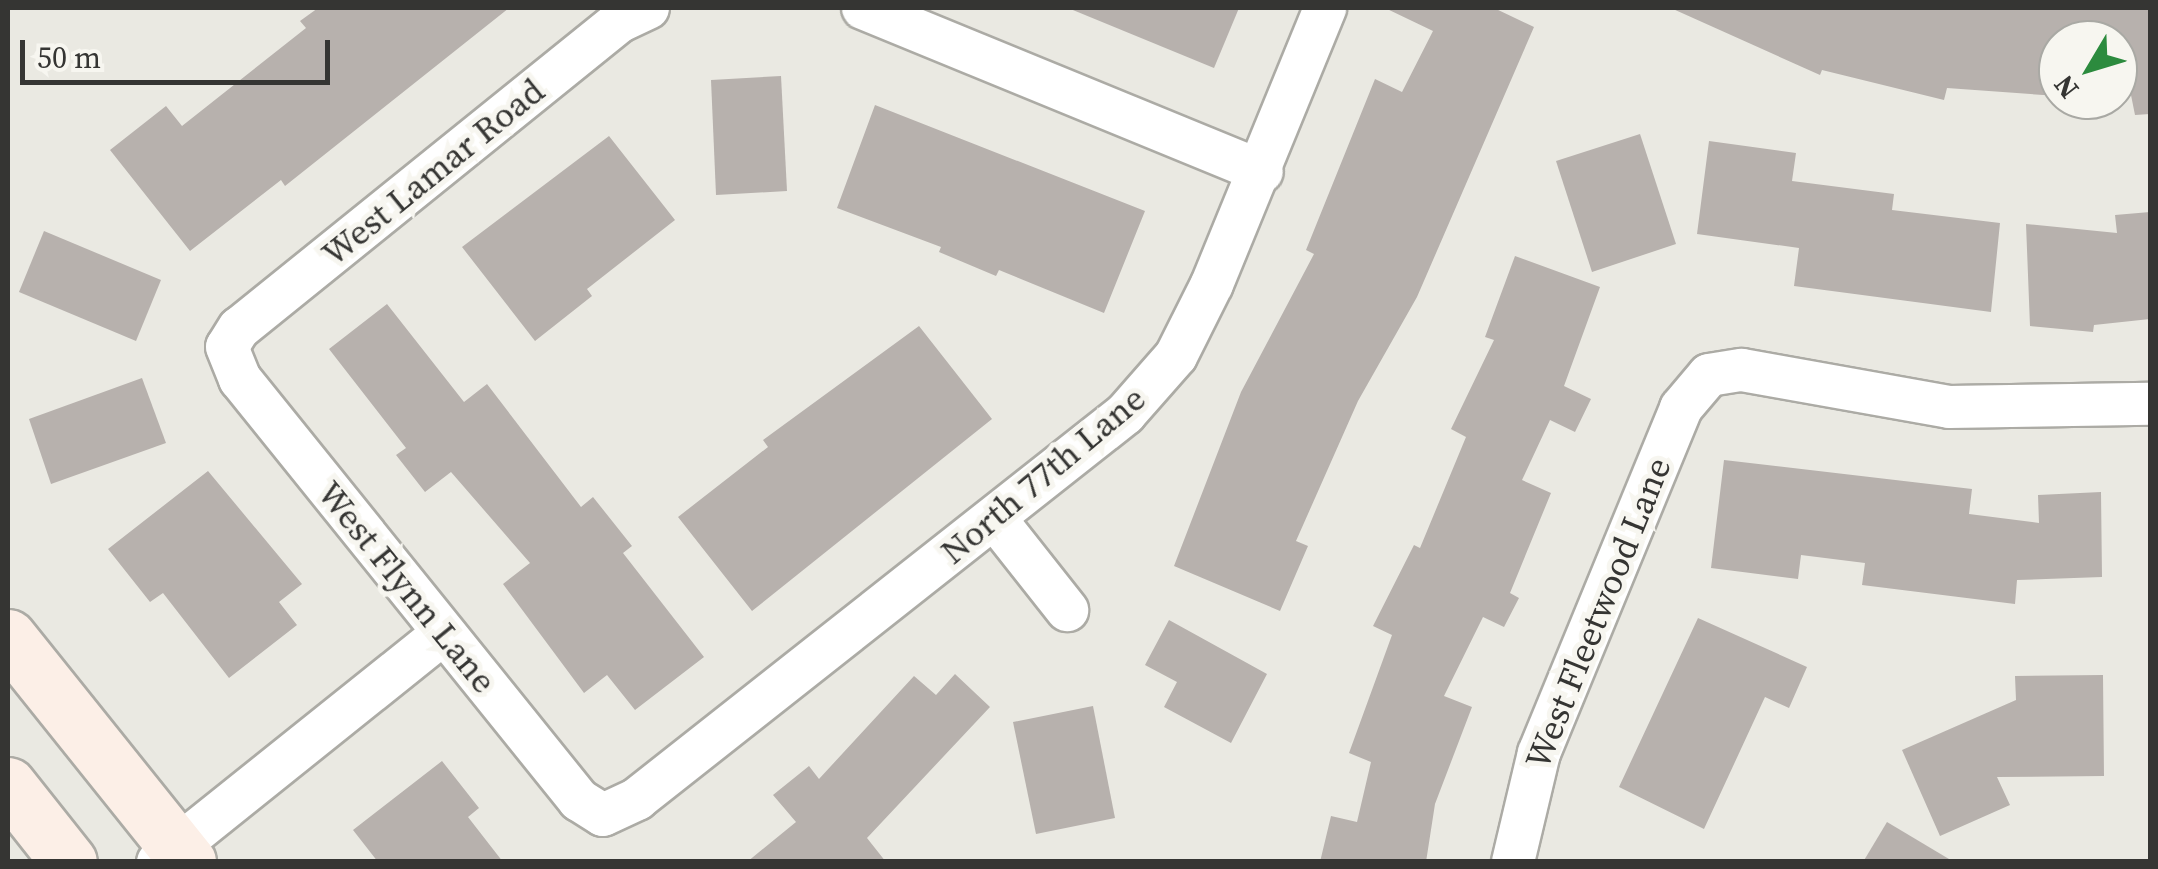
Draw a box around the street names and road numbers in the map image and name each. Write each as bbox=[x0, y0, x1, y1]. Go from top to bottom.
street label: West Lamar Road bbox=[313, 70, 553, 274]
street label: North 77th Lane bbox=[932, 377, 1154, 573]
street label: West Fleetwood Lane bbox=[1516, 451, 1680, 775]
street label: West Flynn Lane bbox=[309, 473, 505, 701]

